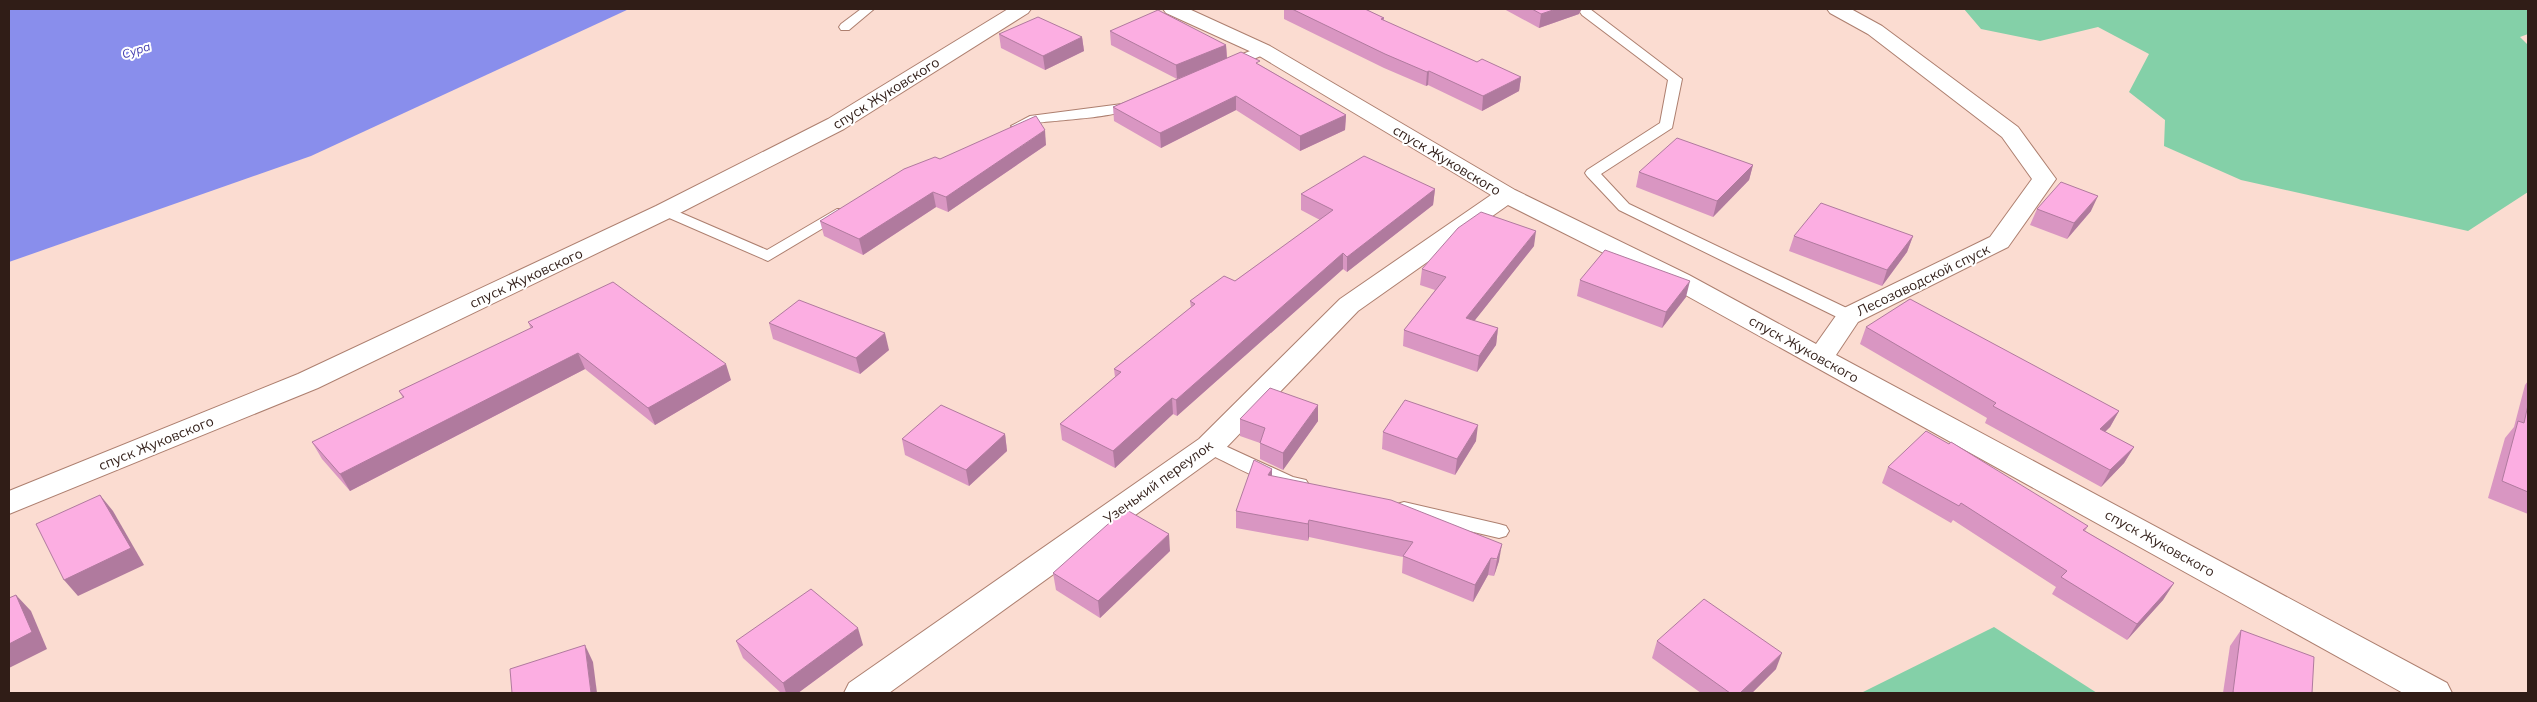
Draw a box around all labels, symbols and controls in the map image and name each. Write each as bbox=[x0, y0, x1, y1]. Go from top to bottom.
water label: Сура bbox=[120, 38, 152, 62]
street label: спуск Жуковского bbox=[829, 53, 943, 133]
street label: спуск Жуковского bbox=[1390, 121, 1504, 199]
street label: Лесозаводской спуск bbox=[1853, 240, 1993, 320]
street label: спуск Жуковского bbox=[467, 244, 585, 312]
street label: спуск Жуковского bbox=[1746, 311, 1862, 387]
street label: спуск Жуковского bbox=[96, 412, 216, 474]
street label: Узенький переулок bbox=[1099, 436, 1217, 528]
street label: спуск Жуковского bbox=[2102, 505, 2218, 581]

